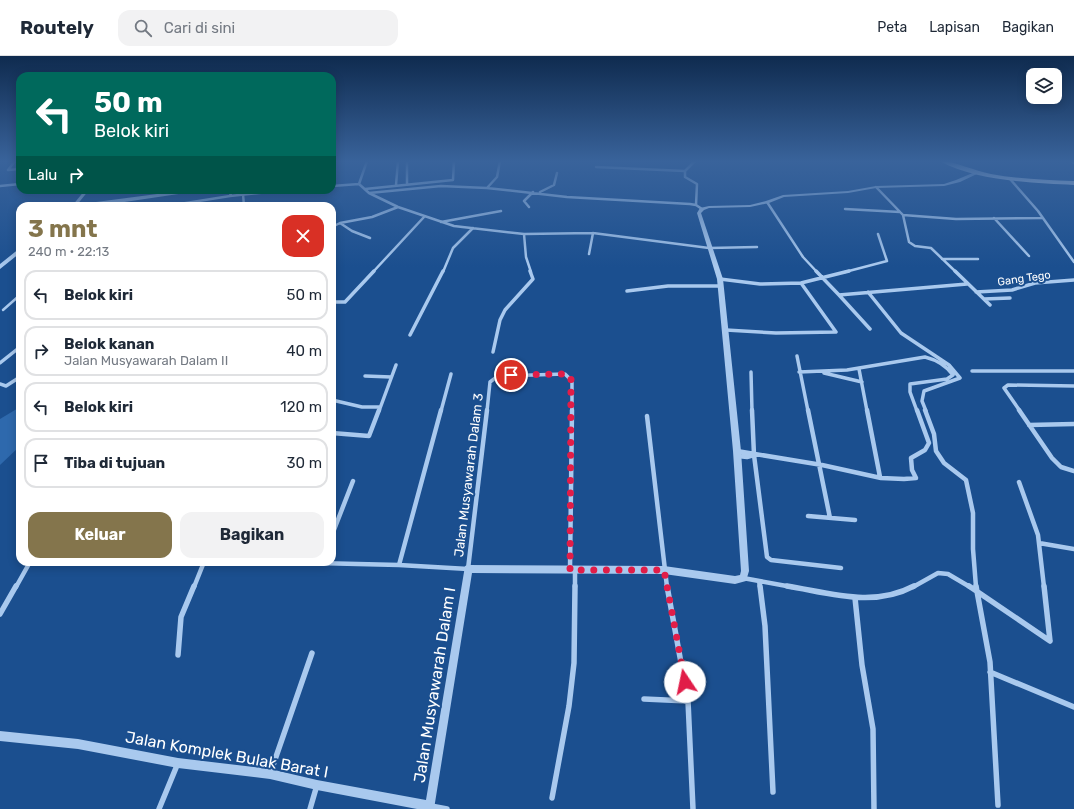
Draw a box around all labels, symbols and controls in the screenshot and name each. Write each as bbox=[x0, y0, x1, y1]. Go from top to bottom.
search box bbox=[118, 10, 398, 46]
text: Routely bbox=[20, 16, 94, 39]
icon: search bbox=[132, 17, 154, 39]
text: Cari di sini bbox=[164, 19, 235, 37]
text: Peta bbox=[877, 19, 907, 36]
text: Lapisan bbox=[929, 19, 980, 36]
text: Bagikan bbox=[1002, 19, 1054, 36]
map controls bbox=[1026, 68, 1062, 104]
button: layers bbox=[1026, 68, 1062, 104]
text: 50 m bbox=[94, 86, 163, 119]
icon: left bbox=[28, 88, 80, 140]
text: Belok kiri bbox=[94, 120, 169, 142]
icon: right bbox=[65, 164, 87, 186]
text: Lalu bbox=[28, 166, 57, 184]
text: 3 mnt bbox=[28, 215, 97, 243]
button: close bbox=[282, 215, 324, 257]
text: 240 m · 22:13 bbox=[28, 244, 109, 259]
street label: Gang Tego bbox=[997, 268, 1052, 289]
icon: left bbox=[30, 284, 52, 306]
text: Belok kiri bbox=[64, 286, 133, 304]
text: 50 m bbox=[287, 286, 322, 304]
text: Belok kanan bbox=[64, 335, 154, 353]
icon: right bbox=[30, 340, 52, 362]
text: 40 m bbox=[286, 342, 322, 360]
text: Jalan Musyawarah Dalam II bbox=[64, 353, 228, 368]
pin bbox=[494, 358, 528, 392]
icon: arrive bbox=[500, 364, 522, 386]
street label: Jalan Musyawarah Dalam 3 bbox=[451, 392, 486, 558]
icon: left bbox=[30, 396, 52, 418]
text: Belok kiri bbox=[64, 398, 133, 416]
text: 120 m bbox=[280, 398, 322, 416]
icon: arrive bbox=[30, 452, 52, 474]
text: Tiba di tujuan bbox=[64, 454, 165, 472]
text: 30 m bbox=[286, 454, 322, 472]
button: Keluar bbox=[28, 512, 172, 558]
button: Bagikan bbox=[180, 512, 324, 558]
street label: Jalan Musyawarah Dalam I bbox=[410, 586, 459, 784]
position arrow bbox=[664, 661, 706, 703]
street label: Jalan Komplek Bulak Barat I bbox=[124, 727, 330, 782]

